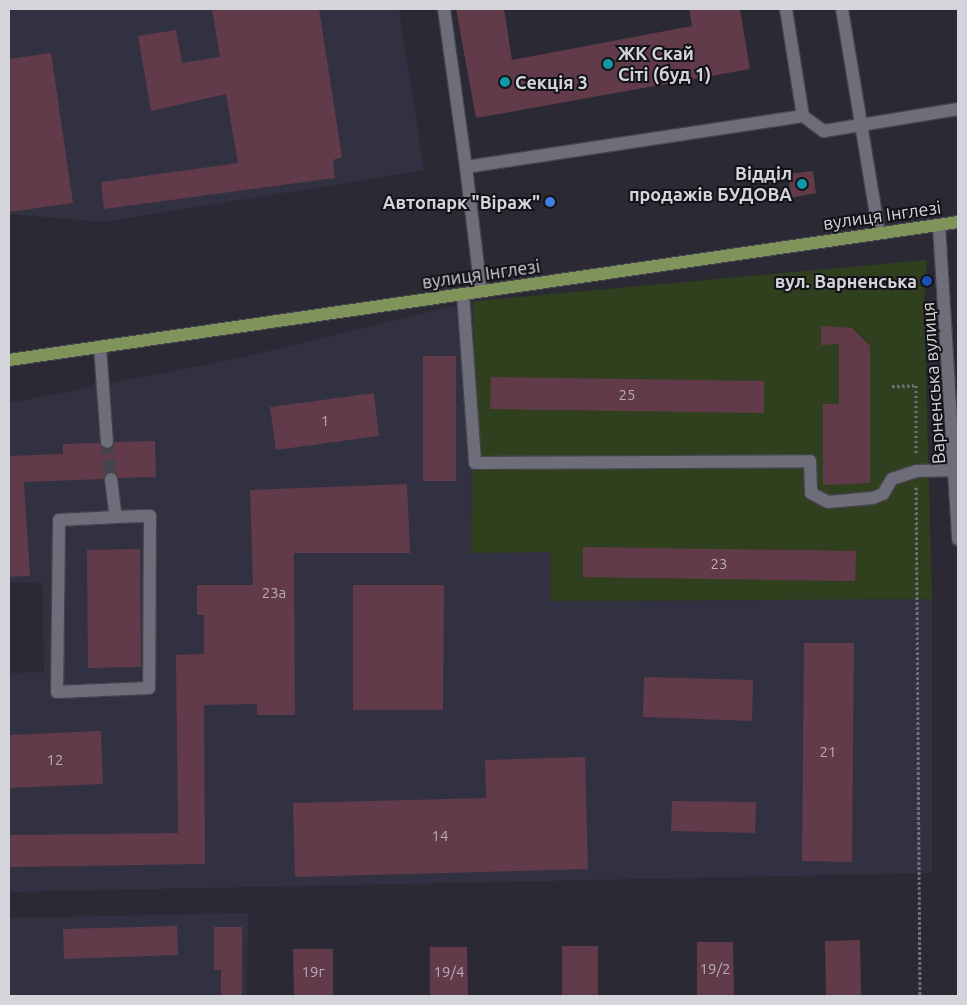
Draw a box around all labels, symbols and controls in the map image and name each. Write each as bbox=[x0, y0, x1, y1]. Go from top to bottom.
place label: ЖК Скай Сіті (буд 1) bbox=[618, 43, 711, 86]
marker: ЖК Скай Сіті (буд 1) bbox=[602, 58, 614, 70]
place label: Секція 3 bbox=[515, 71, 588, 93]
marker: Секція 3 bbox=[499, 76, 511, 88]
place label: Відділ продажів БУДОВА bbox=[629, 163, 792, 205]
marker: Відділ продажів БУДОВА bbox=[796, 178, 808, 190]
place label: Автопарк "Віраж" bbox=[383, 191, 540, 213]
marker: Автопарк "Віраж" bbox=[544, 196, 556, 208]
street label: вулиця Інглезі bbox=[822, 196, 942, 234]
street label: вулиця Інглезі bbox=[421, 255, 541, 293]
place label: вул. Варненська bbox=[775, 270, 917, 292]
marker: вул. Варненська bbox=[921, 275, 933, 287]
street label: Варненська вулиця bbox=[917, 301, 949, 465]
house number: 25 bbox=[619, 386, 635, 404]
house number: 1 bbox=[321, 412, 329, 430]
house number: 23 bbox=[711, 555, 727, 573]
house number: 23а bbox=[262, 584, 286, 602]
house number: 21 bbox=[820, 743, 836, 761]
house number: 12 bbox=[47, 751, 63, 769]
house number: 14 bbox=[432, 827, 448, 845]
house number: 19/2 bbox=[700, 960, 730, 978]
house number: 19г bbox=[302, 963, 324, 981]
house number: 19/4 bbox=[434, 963, 464, 981]

